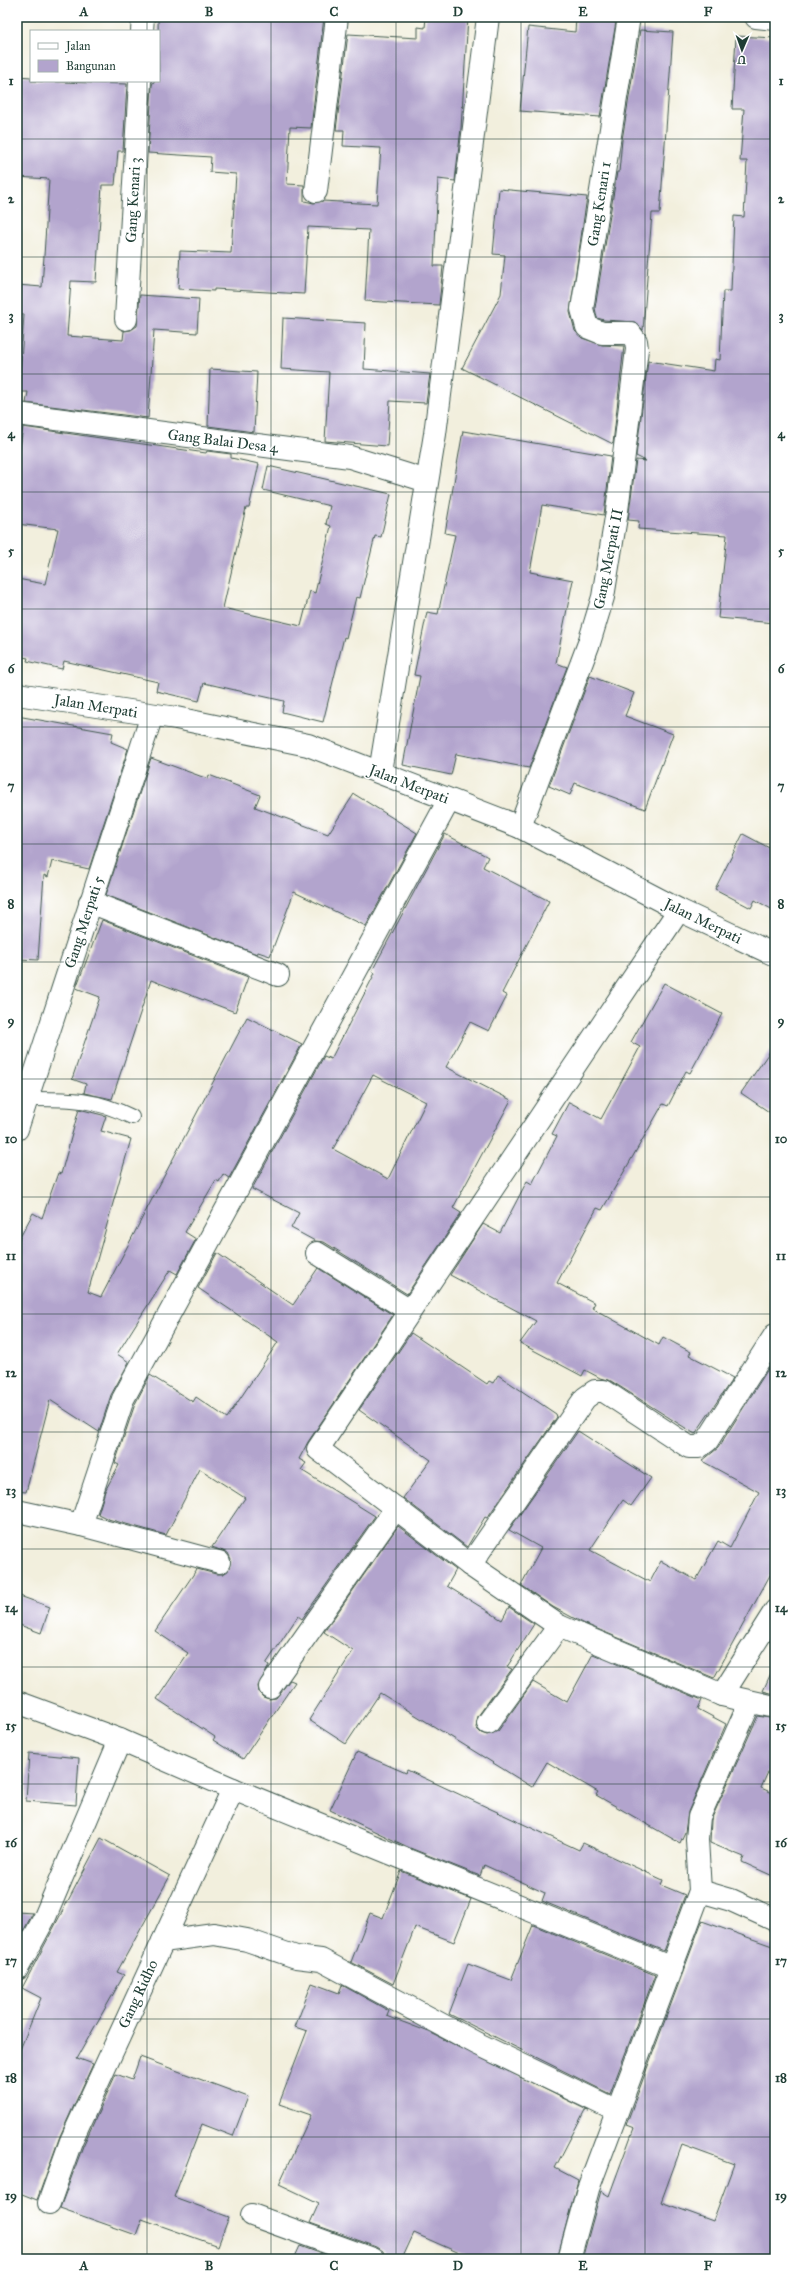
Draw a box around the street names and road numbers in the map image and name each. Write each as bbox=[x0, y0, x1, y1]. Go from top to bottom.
street label: Gang Kenari 3 bbox=[122, 157, 144, 243]
street label: Gang Kenari 1 bbox=[583, 160, 615, 248]
street label: Gang Balai Desa 4 bbox=[167, 425, 280, 457]
street label: Gang Merpati II bbox=[589, 507, 627, 611]
street label: Jalan Merpati bbox=[51, 690, 139, 722]
street label: Jalan Merpati bbox=[364, 760, 452, 808]
street label: Gang Merpati 5 bbox=[61, 873, 107, 971]
street label: Jalan Merpati bbox=[659, 894, 745, 948]
street label: Gang Ridho bbox=[114, 1956, 162, 2031]

